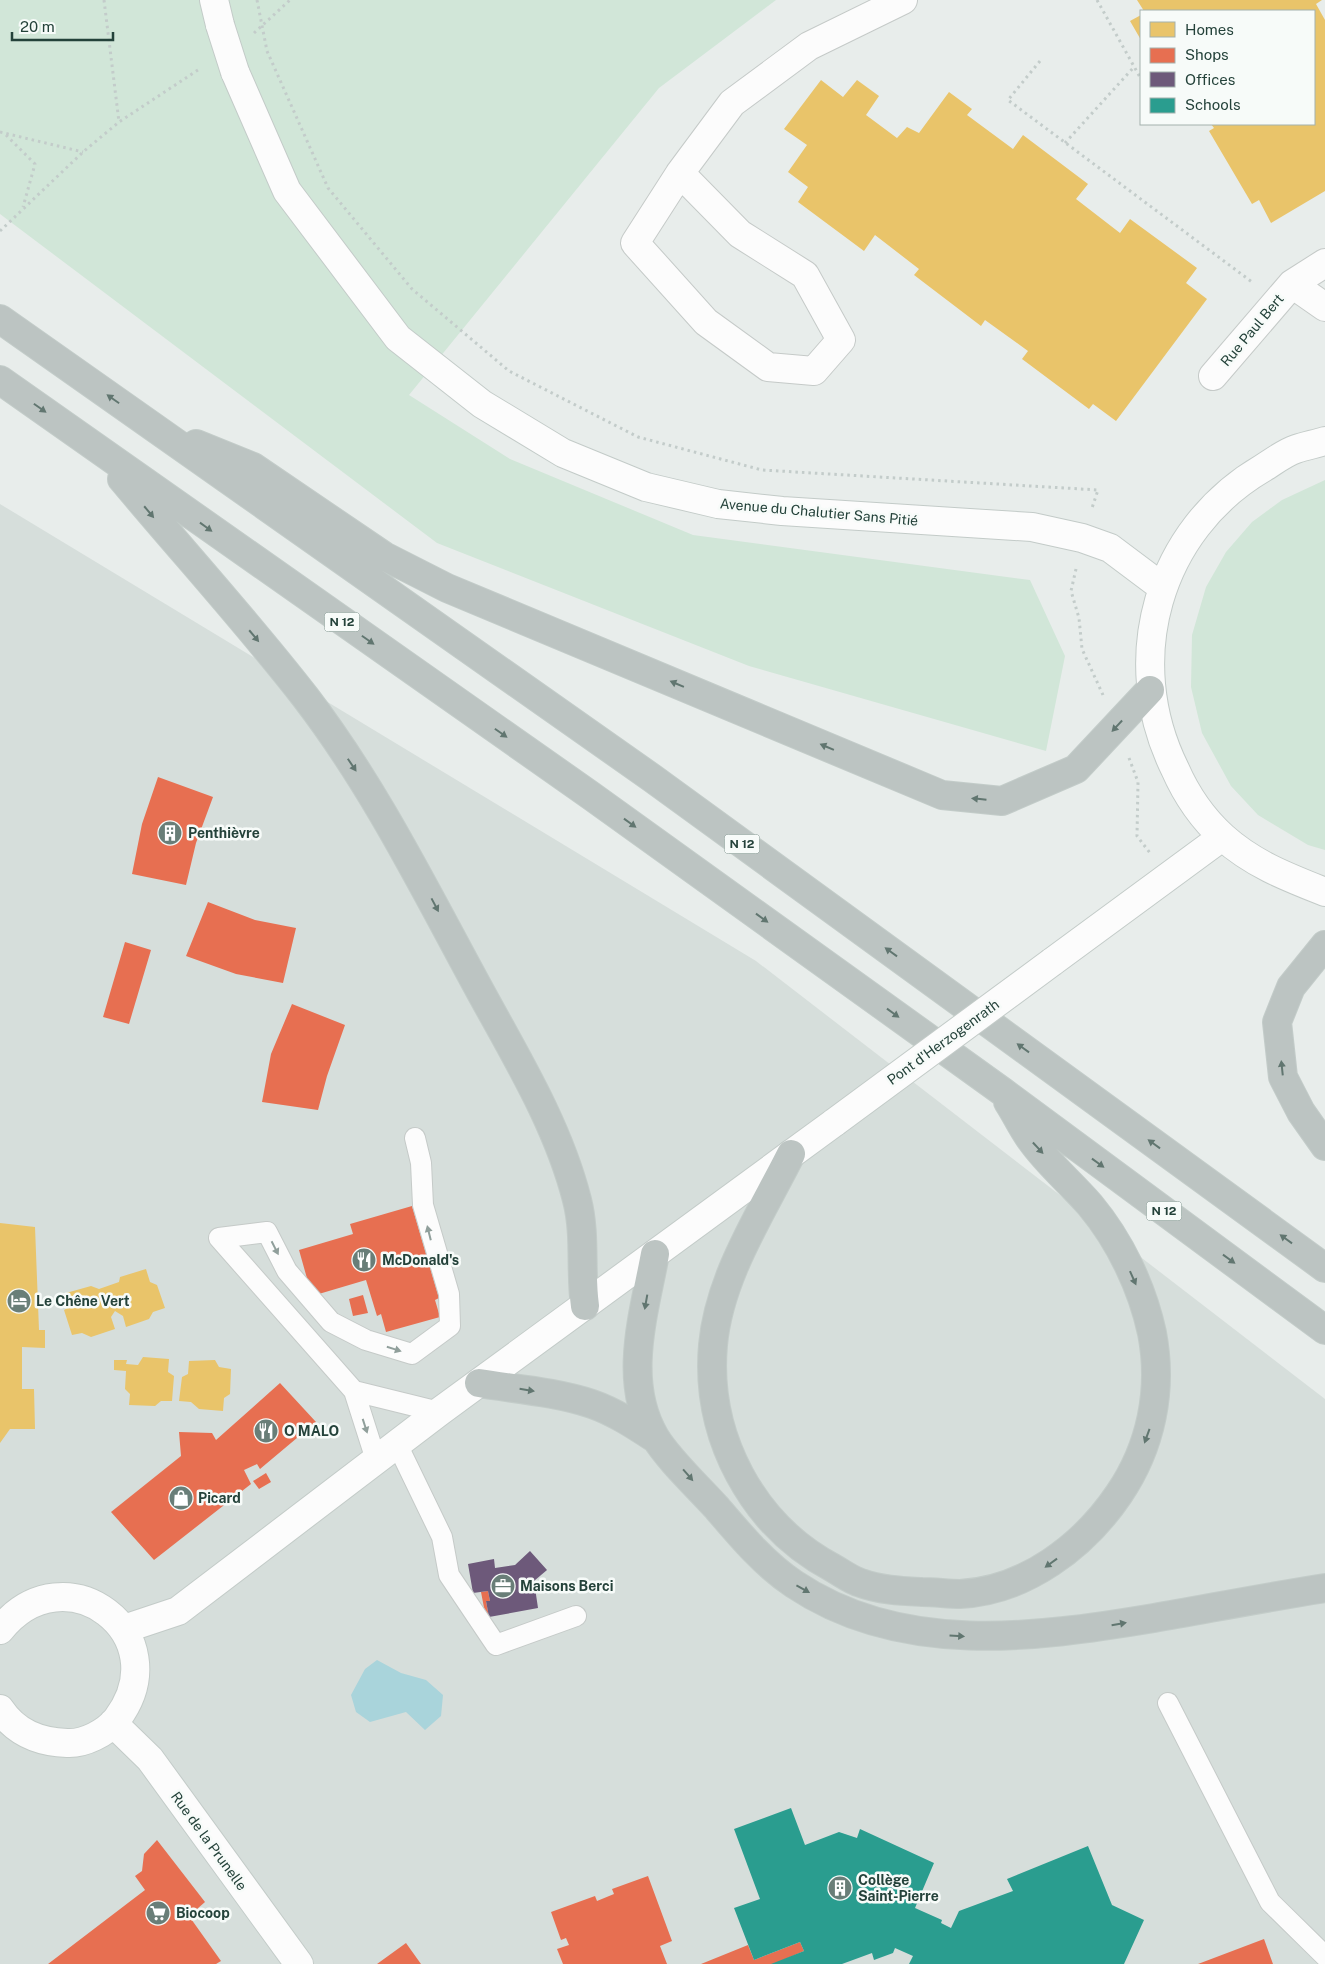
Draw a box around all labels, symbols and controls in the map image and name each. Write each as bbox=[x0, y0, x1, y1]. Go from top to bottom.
scale bar bbox=[12, 10, 114, 42]
legend bbox=[1140, 10, 1315, 125]
text: 20 m bbox=[20, 18, 55, 35]
text: Homes bbox=[1185, 21, 1234, 38]
text: Shops bbox=[1185, 46, 1229, 63]
text: Offices bbox=[1185, 71, 1235, 88]
text: Schools bbox=[1185, 96, 1241, 113]
street label: Rue Paul Bert bbox=[1217, 291, 1287, 369]
one-way arrow bbox=[106, 394, 120, 404]
one-way arrow bbox=[33, 403, 47, 413]
street label: Avenue du Chalutier Sans Pitié bbox=[719, 495, 919, 529]
one-way arrow bbox=[144, 505, 155, 518]
one-way arrow bbox=[199, 522, 213, 532]
road number: N 12 bbox=[324, 612, 360, 632]
one-way arrow bbox=[248, 630, 259, 642]
one-way arrow bbox=[361, 635, 375, 645]
one-way arrow bbox=[670, 680, 684, 688]
one-way arrow bbox=[1111, 720, 1123, 732]
one-way arrow bbox=[495, 728, 508, 738]
one-way arrow bbox=[820, 742, 834, 750]
one-way arrow bbox=[347, 758, 357, 772]
one-way arrow bbox=[971, 794, 987, 802]
one-way arrow bbox=[623, 818, 637, 828]
building icon: Penthièvre bbox=[157, 820, 183, 846]
place label: Penthièvre bbox=[188, 825, 260, 841]
road number: N 12 bbox=[724, 834, 760, 854]
one-way arrow bbox=[431, 898, 439, 912]
one-way arrow bbox=[755, 913, 769, 923]
one-way arrow bbox=[885, 947, 898, 958]
street label: Pont d'Herzogenrath bbox=[884, 996, 1002, 1088]
one-way arrow bbox=[887, 1008, 900, 1018]
one-way arrow bbox=[1016, 1043, 1030, 1053]
one-way arrow bbox=[1278, 1059, 1286, 1075]
one-way arrow bbox=[1148, 1138, 1161, 1149]
one-way arrow bbox=[1032, 1142, 1044, 1154]
one-way arrow bbox=[1091, 1157, 1104, 1168]
road number: N 12 bbox=[1146, 1202, 1182, 1220]
one-way arrow bbox=[425, 1225, 433, 1240]
one-way arrow bbox=[1279, 1234, 1292, 1244]
one-way arrow bbox=[271, 1241, 279, 1255]
restaurant icon: McDonald's bbox=[351, 1247, 377, 1273]
place label: McDonald's bbox=[382, 1252, 459, 1268]
one-way arrow bbox=[1222, 1254, 1236, 1264]
one-way arrow bbox=[1130, 1271, 1138, 1285]
hotel icon: Le Chêne Vert bbox=[6, 1288, 32, 1314]
place label: Le Chêne Vert bbox=[36, 1293, 130, 1309]
one-way arrow bbox=[642, 1294, 650, 1310]
one-way arrow bbox=[387, 1345, 402, 1353]
one-way arrow bbox=[520, 1387, 536, 1395]
restaurant icon: O MALO bbox=[253, 1418, 279, 1444]
one-way arrow bbox=[361, 1418, 369, 1433]
place label: O MALO bbox=[284, 1423, 339, 1439]
one-way arrow bbox=[1143, 1429, 1151, 1444]
one-way arrow bbox=[682, 1469, 694, 1481]
shop icon: Picard bbox=[168, 1485, 194, 1511]
place label: Picard bbox=[198, 1490, 241, 1506]
one-way arrow bbox=[1044, 1558, 1058, 1568]
office icon: Maisons Berci bbox=[490, 1573, 516, 1599]
place label: Maisons Berci bbox=[520, 1578, 613, 1594]
one-way arrow bbox=[796, 1585, 810, 1593]
one-way arrow bbox=[1111, 1619, 1127, 1627]
one-way arrow bbox=[949, 1632, 965, 1640]
street label: Rue de la Prunelle bbox=[168, 1789, 250, 1893]
place label: Collège Saint-Pierre bbox=[858, 1872, 939, 1904]
building icon: Collège Saint-Pierre bbox=[827, 1875, 853, 1901]
supermarket icon: Biocoop bbox=[145, 1900, 171, 1926]
place label: Biocoop bbox=[176, 1905, 230, 1921]

